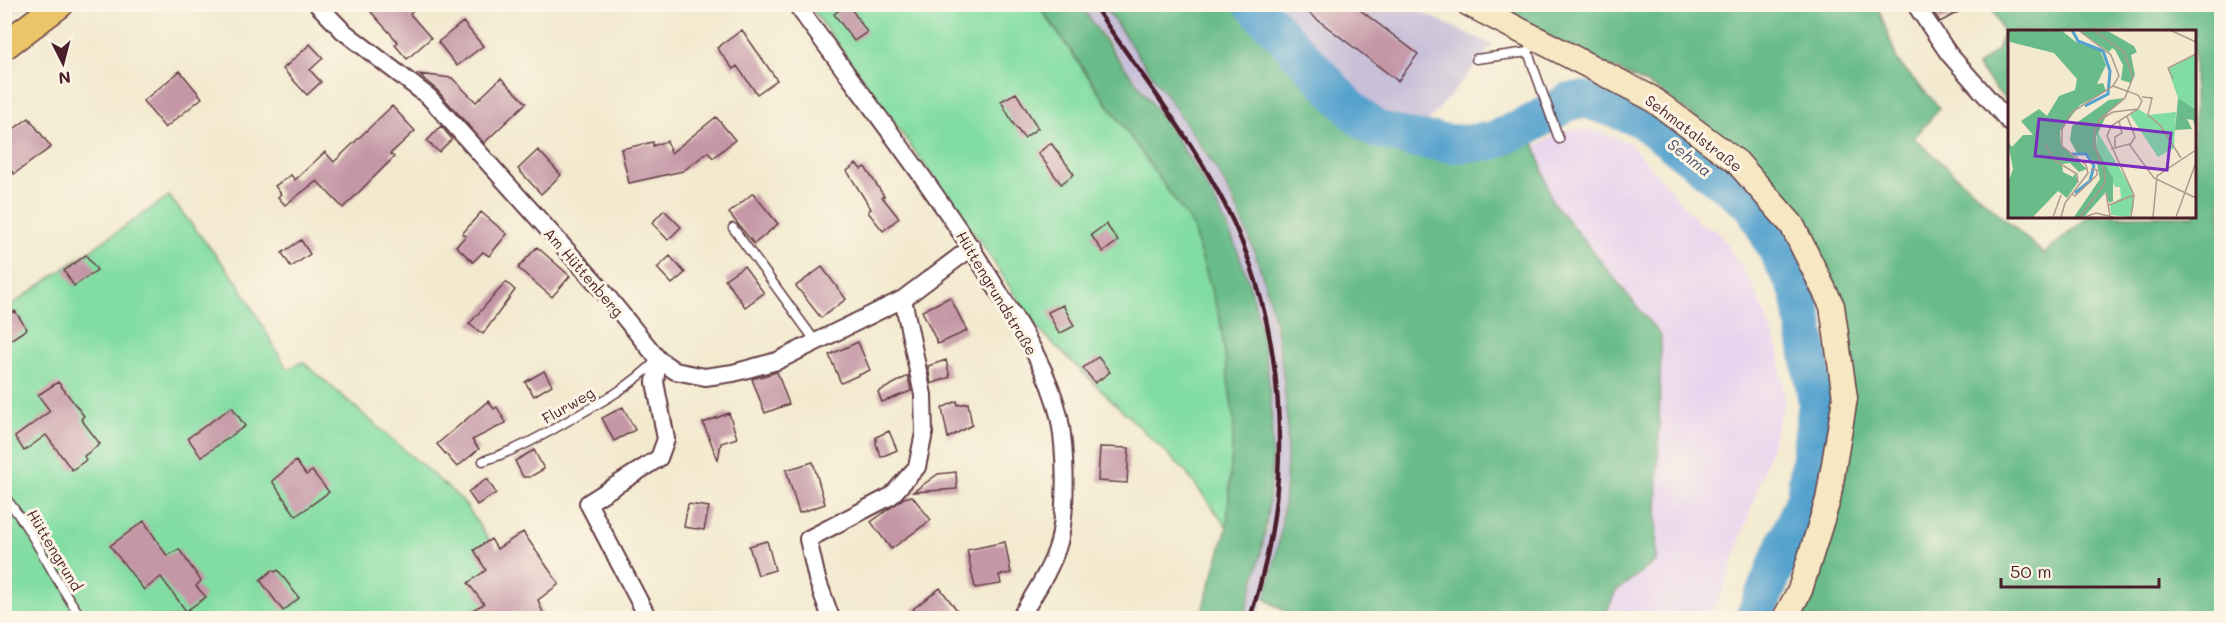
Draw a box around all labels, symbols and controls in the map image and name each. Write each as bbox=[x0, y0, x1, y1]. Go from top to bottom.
inset map bbox=[2008, 30, 2196, 218]
north arrow bbox=[33, 33, 93, 93]
text: N bbox=[57, 67, 72, 89]
street label: Sehmatalstraße bbox=[1642, 91, 1746, 175]
water label: Sehma bbox=[1664, 134, 1716, 180]
street label: Am Hüttenberg bbox=[540, 223, 628, 321]
street label: Hüttengrundstraße bbox=[952, 227, 1042, 359]
street label: Flurweg bbox=[538, 382, 598, 428]
street label: Hüttengrund bbox=[23, 505, 87, 595]
scale bar bbox=[2001, 551, 2158, 589]
text: 50 m bbox=[2010, 559, 2052, 583]

